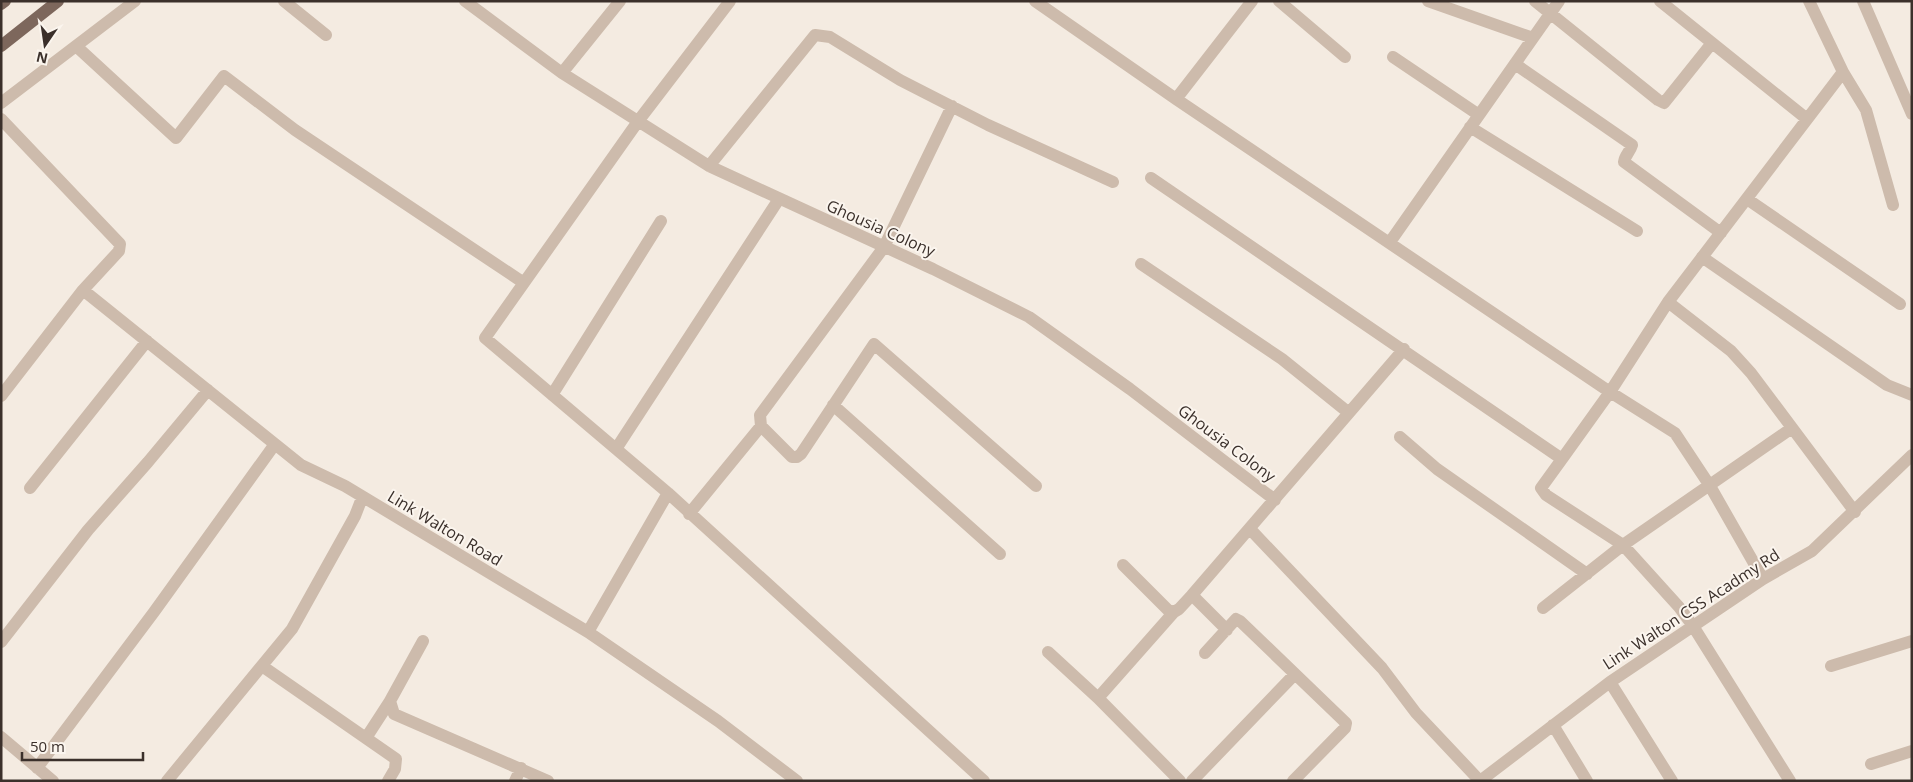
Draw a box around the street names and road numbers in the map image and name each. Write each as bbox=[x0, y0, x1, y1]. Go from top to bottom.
street label: Ghousia Colony bbox=[823, 194, 940, 262]
street label: Ghousia Colony bbox=[1174, 399, 1281, 488]
street label: Link Walton Road bbox=[384, 485, 506, 571]
street label: Link Walton CSS Acadmy Rd bbox=[1598, 543, 1784, 675]

